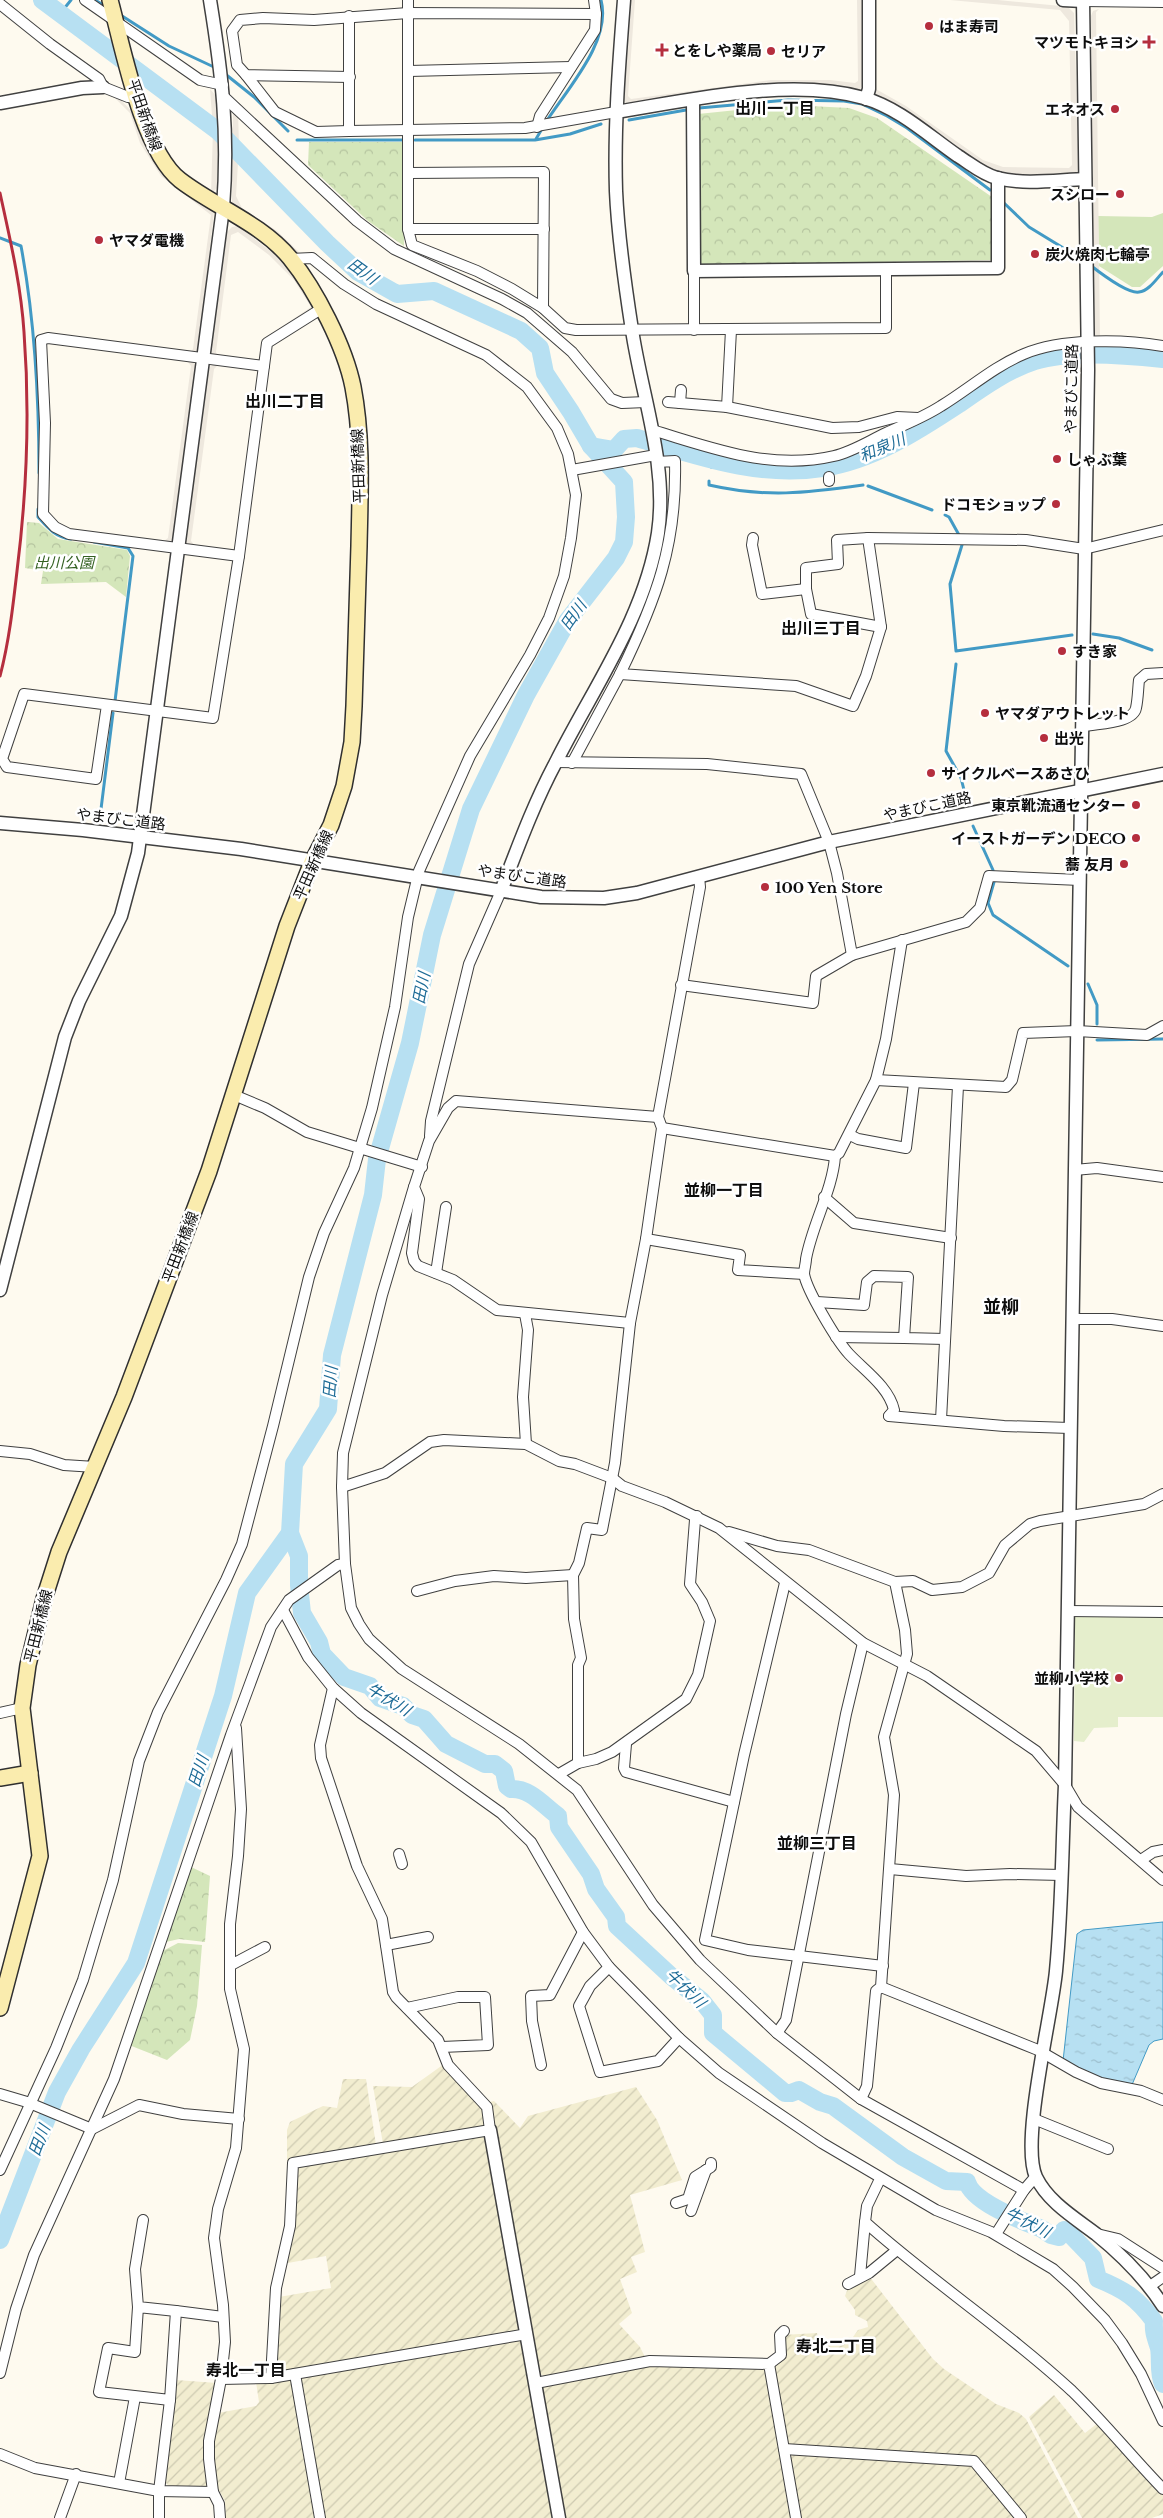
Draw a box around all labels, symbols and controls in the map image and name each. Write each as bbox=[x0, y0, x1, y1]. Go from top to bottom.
place label: はま寿司 bbox=[939, 17, 999, 36]
marker: はま寿司 bbox=[923, 20, 935, 32]
place label: マツモトキヨシ bbox=[1034, 33, 1139, 52]
marker: マツモトキヨシ bbox=[1143, 36, 1155, 48]
place label: とをしや薬局 bbox=[672, 41, 762, 60]
place label: セリア bbox=[781, 42, 826, 61]
marker: とをしや薬局 bbox=[656, 44, 668, 56]
marker: セリア bbox=[765, 45, 777, 57]
street label: 平田新橋線 bbox=[124, 76, 166, 154]
district label: 出川一丁目 bbox=[735, 98, 815, 118]
place label: エネオス bbox=[1045, 100, 1105, 119]
marker: エネオス bbox=[1109, 103, 1121, 115]
place label: スシロー bbox=[1050, 185, 1110, 204]
marker: スシロー bbox=[1114, 188, 1126, 200]
place label: ヤマダ電機 bbox=[109, 231, 184, 250]
marker: ヤマダ電機 bbox=[93, 234, 105, 246]
place label: 炭火焼肉七輪亭 bbox=[1045, 245, 1150, 264]
marker: 炭火焼肉七輪亭 bbox=[1029, 248, 1041, 260]
water label: 田川 bbox=[344, 254, 383, 290]
street label: やまびこ道路 bbox=[1061, 344, 1081, 434]
district label: 出川二丁目 bbox=[245, 391, 325, 411]
street label: 平田新橋線 bbox=[347, 428, 369, 504]
water label: 和泉川 bbox=[856, 428, 910, 466]
place label: しゃぶ葉 bbox=[1067, 450, 1127, 469]
marker: しゃぶ葉 bbox=[1051, 453, 1063, 465]
place label: ドコモショップ bbox=[941, 495, 1046, 514]
marker: ドコモショップ bbox=[1050, 498, 1062, 510]
park label: 出川公園 bbox=[34, 553, 96, 572]
water label: 田川 bbox=[556, 595, 592, 634]
district label: 出川三丁目 bbox=[781, 618, 861, 638]
place label: すき家 bbox=[1072, 642, 1117, 661]
marker: すき家 bbox=[1056, 645, 1068, 657]
place label: ヤマダアウトレット bbox=[995, 704, 1130, 723]
marker: ヤマダアウトレット bbox=[979, 707, 991, 719]
place label: 出光 bbox=[1054, 729, 1084, 748]
marker: 出光 bbox=[1038, 732, 1050, 744]
place label: サイクルベースあさひ bbox=[941, 764, 1090, 783]
marker: サイクルベースあさひ bbox=[925, 767, 937, 779]
street label: やまびこ道路 bbox=[881, 787, 973, 825]
place label: 東京靴流通センター bbox=[991, 796, 1126, 815]
marker: 東京靴流通センター bbox=[1130, 799, 1142, 811]
street label: やまびこ道路 bbox=[75, 804, 167, 834]
street label: 平田新橋線 bbox=[289, 827, 337, 903]
place label: イーストガーデン DECO bbox=[951, 829, 1126, 848]
marker: イーストガーデン DECO bbox=[1130, 832, 1142, 844]
place label: 蕎 友月 bbox=[1065, 855, 1114, 874]
marker: 蕎 友月 bbox=[1118, 858, 1130, 870]
street label: やまびこ道路 bbox=[476, 860, 568, 892]
place label: 100 Yen Store bbox=[775, 878, 883, 897]
marker: 100 Yen Store bbox=[759, 881, 771, 893]
water label: 田川 bbox=[408, 968, 434, 1006]
district label: 並柳一丁目 bbox=[684, 1180, 764, 1200]
street label: 平田新橋線 bbox=[158, 1209, 202, 1285]
district label: 並柳 bbox=[983, 1296, 1019, 1318]
water label: 田川 bbox=[319, 1363, 341, 1399]
street label: 平田新橋線 bbox=[20, 1587, 56, 1665]
place label: 並柳小学校 bbox=[1034, 1669, 1109, 1688]
marker: 並柳小学校 bbox=[1113, 1672, 1125, 1684]
water label: 牛伏川 bbox=[363, 1678, 416, 1721]
water label: 田川 bbox=[184, 1751, 213, 1789]
district label: 並柳三丁目 bbox=[777, 1833, 857, 1853]
water label: 牛伏川 bbox=[662, 1964, 712, 2013]
water label: 田川 bbox=[24, 2120, 55, 2159]
water label: 牛伏川 bbox=[1002, 2202, 1056, 2242]
district label: 寿北二丁目 bbox=[796, 2336, 876, 2356]
district label: 寿北一丁目 bbox=[206, 2360, 286, 2380]

